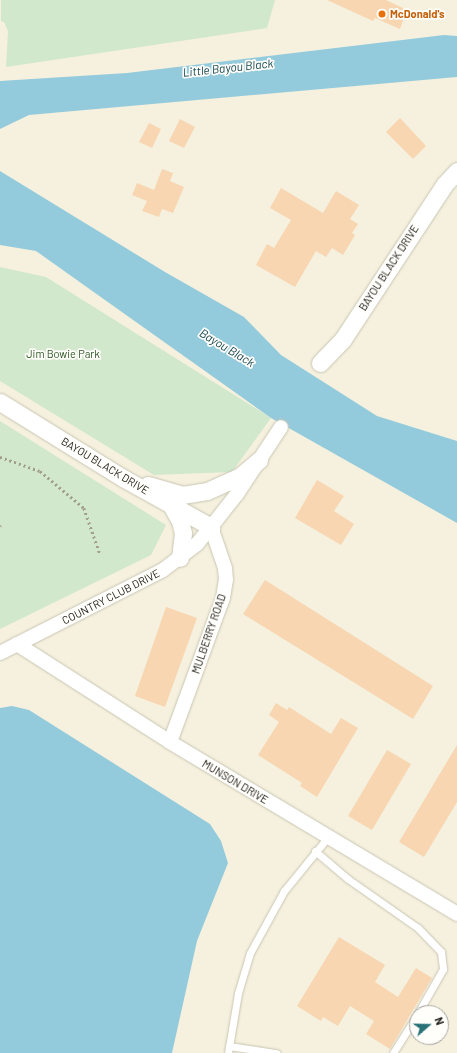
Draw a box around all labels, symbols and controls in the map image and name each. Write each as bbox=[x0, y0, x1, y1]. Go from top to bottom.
place label: McDonald's bbox=[390, 7, 445, 21]
marker: McDonald's bbox=[377, 9, 387, 19]
water label: Little Bayou Black bbox=[182, 56, 274, 80]
street label: BAYOU BLACK DRIVE bbox=[356, 223, 422, 313]
water label: Bayou Black bbox=[197, 326, 257, 370]
park label: Jim Bowie Park bbox=[26, 347, 100, 361]
street label: BAYOU BLACK DRIVE bbox=[59, 435, 151, 497]
street label: COUNTRY CLUB DRIVE bbox=[60, 567, 162, 627]
street label: MULBERRY ROAD bbox=[189, 592, 229, 676]
street label: MUNSON DRIVE bbox=[200, 757, 270, 807]
north arrow bbox=[409, 1005, 449, 1045]
text: N bbox=[432, 1015, 447, 1027]

